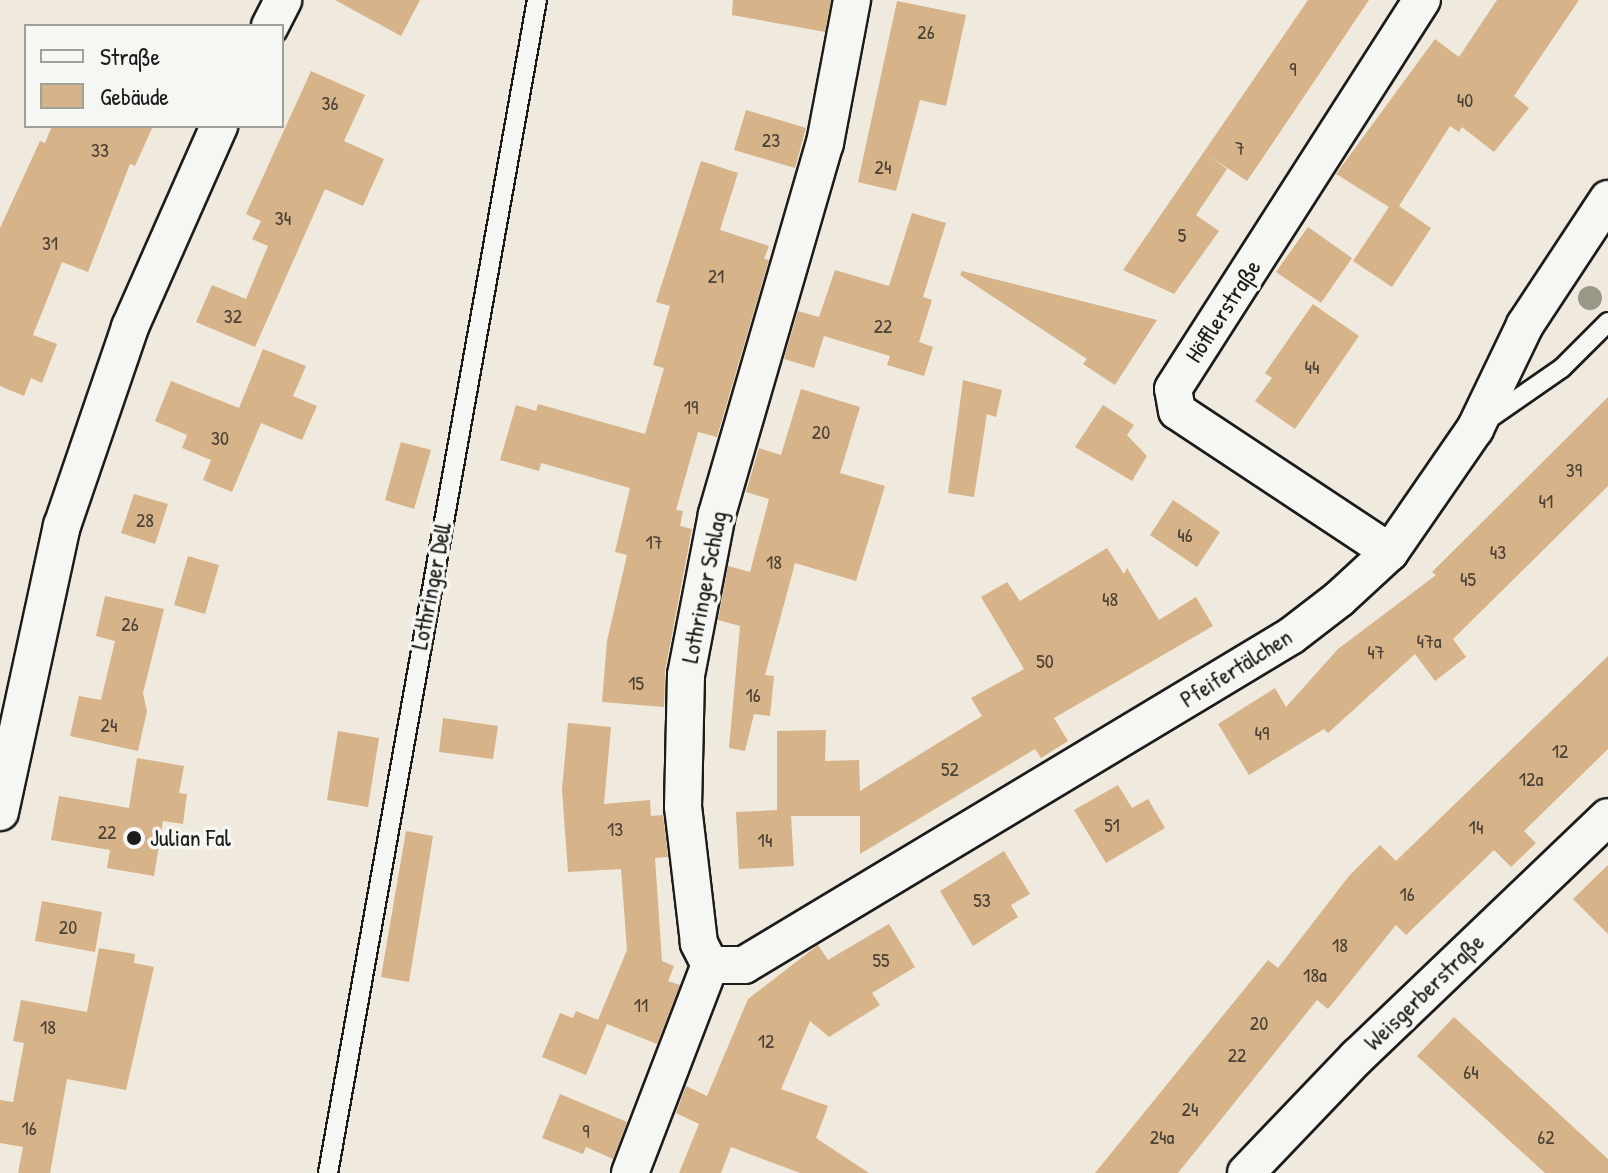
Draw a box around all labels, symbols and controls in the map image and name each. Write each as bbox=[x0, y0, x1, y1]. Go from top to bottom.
house number: 26 bbox=[917, 19, 935, 43]
legend bbox=[24, 24, 284, 128]
text: Straße bbox=[100, 40, 160, 72]
house number: 9 bbox=[1289, 56, 1297, 80]
text: Gebäude bbox=[100, 80, 169, 112]
house number: 40 bbox=[1457, 87, 1473, 111]
house number: 36 bbox=[322, 90, 338, 114]
house number: 23 bbox=[762, 127, 780, 151]
house number: 7 bbox=[1235, 135, 1245, 159]
house number: 33 bbox=[91, 137, 109, 161]
house number: 24 bbox=[875, 154, 891, 178]
house number: 34 bbox=[275, 205, 291, 229]
house number: 5 bbox=[1178, 222, 1186, 246]
house number: 31 bbox=[42, 230, 58, 254]
street label: Höfflerstraße bbox=[1179, 254, 1267, 368]
house number: 21 bbox=[708, 263, 724, 287]
house number: 32 bbox=[224, 303, 242, 327]
house number: 22 bbox=[874, 313, 892, 337]
house number: 44 bbox=[1305, 354, 1319, 378]
house number: 19 bbox=[684, 394, 698, 418]
house number: 20 bbox=[812, 419, 830, 443]
house number: 30 bbox=[211, 425, 229, 449]
house number: 39 bbox=[1566, 457, 1582, 481]
house number: 41 bbox=[1539, 488, 1553, 512]
house number: 28 bbox=[136, 507, 154, 531]
street label: Lothringer Schlag bbox=[675, 509, 733, 665]
street label: Lothringer Dell bbox=[405, 520, 457, 652]
house number: 46 bbox=[1177, 522, 1193, 546]
house number: 17 bbox=[645, 529, 663, 553]
house number: 43 bbox=[1490, 539, 1506, 563]
house number: 18 bbox=[766, 549, 782, 573]
house number: 45 bbox=[1460, 566, 1476, 590]
house number: 48 bbox=[1102, 586, 1118, 610]
house number: 26 bbox=[121, 611, 139, 635]
street label: Pfeifertälchen bbox=[1175, 622, 1297, 714]
house number: 47a bbox=[1416, 628, 1442, 652]
house number: 47 bbox=[1367, 639, 1385, 663]
house number: 50 bbox=[1036, 648, 1054, 672]
house number: 15 bbox=[628, 670, 644, 694]
house number: 16 bbox=[745, 682, 761, 706]
house number: 24 bbox=[101, 712, 117, 736]
house number: 49 bbox=[1255, 720, 1269, 744]
house number: 12 bbox=[1552, 738, 1568, 762]
house number: 52 bbox=[941, 756, 959, 780]
house number: 12a bbox=[1519, 766, 1543, 790]
house number: 51 bbox=[1104, 812, 1120, 836]
house number: 14 bbox=[1469, 814, 1483, 838]
house number: 13 bbox=[607, 816, 623, 840]
house number: 22 bbox=[98, 819, 116, 843]
place label: Julian Fal bbox=[150, 824, 231, 852]
house number: 14 bbox=[758, 827, 772, 851]
marker: Julian Fal bbox=[125, 829, 143, 847]
house number: 16 bbox=[1399, 881, 1415, 905]
house number: 53 bbox=[973, 887, 991, 911]
house number: 20 bbox=[59, 914, 77, 938]
street label: Weisgerberstraße bbox=[1358, 928, 1490, 1056]
house number: 18 bbox=[1332, 932, 1348, 956]
house number: 55 bbox=[873, 947, 889, 971]
house number: 18a bbox=[1303, 962, 1327, 986]
house number: 11 bbox=[634, 992, 648, 1016]
house number: 20 bbox=[1250, 1010, 1268, 1034]
house number: 18 bbox=[40, 1014, 56, 1038]
house number: 12 bbox=[758, 1028, 774, 1052]
house number: 22 bbox=[1228, 1042, 1246, 1066]
house number: 64 bbox=[1463, 1059, 1479, 1083]
house number: 24 bbox=[1182, 1096, 1198, 1120]
house number: 16 bbox=[21, 1115, 37, 1139]
house number: 9 bbox=[582, 1118, 590, 1142]
house number: 24a bbox=[1150, 1124, 1174, 1148]
house number: 62 bbox=[1537, 1124, 1555, 1148]

